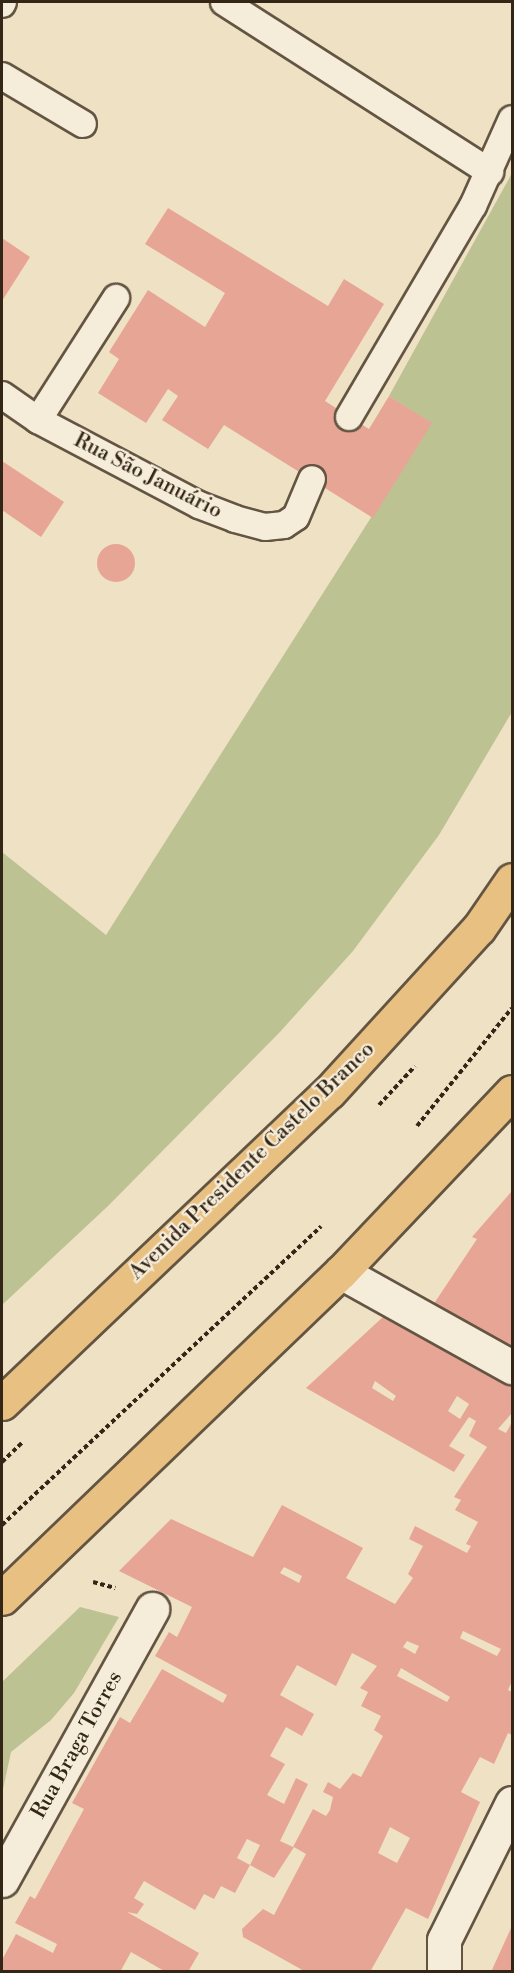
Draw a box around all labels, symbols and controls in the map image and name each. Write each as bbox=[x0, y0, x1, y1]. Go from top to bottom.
street label: Rua São Januário bbox=[70, 428, 226, 524]
street label: Avenida Presidente Castelo Branco bbox=[124, 1037, 380, 1285]
street label: Rua Braga Torres bbox=[26, 1667, 128, 1823]

